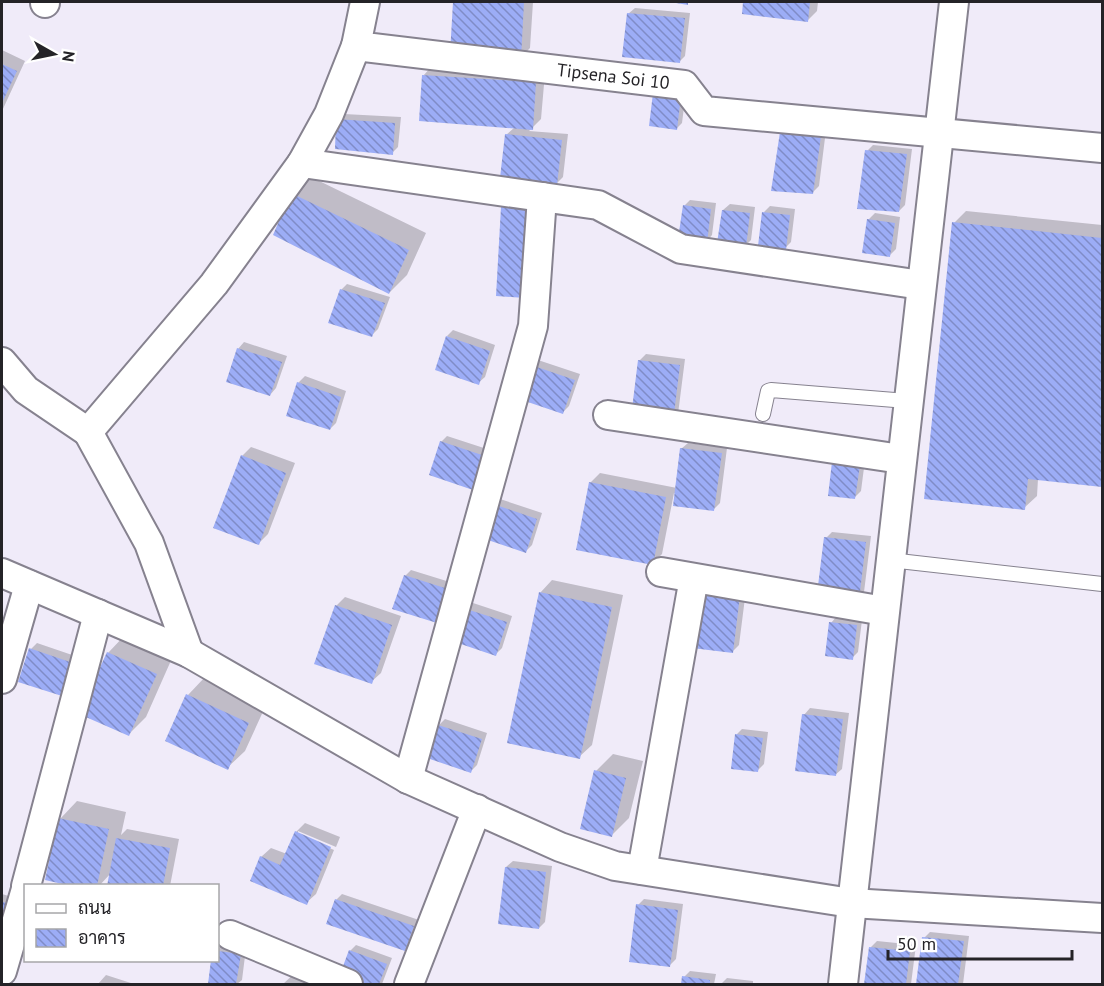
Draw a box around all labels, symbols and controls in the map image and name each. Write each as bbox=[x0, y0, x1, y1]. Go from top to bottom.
north arrow bbox=[24, 24, 84, 84]
text: N bbox=[58, 50, 80, 63]
street label: Tipsena Soi 10 bbox=[556, 58, 671, 94]
legend bbox=[24, 884, 219, 962]
text: ถนน bbox=[78, 896, 111, 919]
scale bar bbox=[888, 923, 1072, 961]
text: อาคาร bbox=[78, 926, 126, 949]
text: 50 m bbox=[897, 932, 936, 955]

